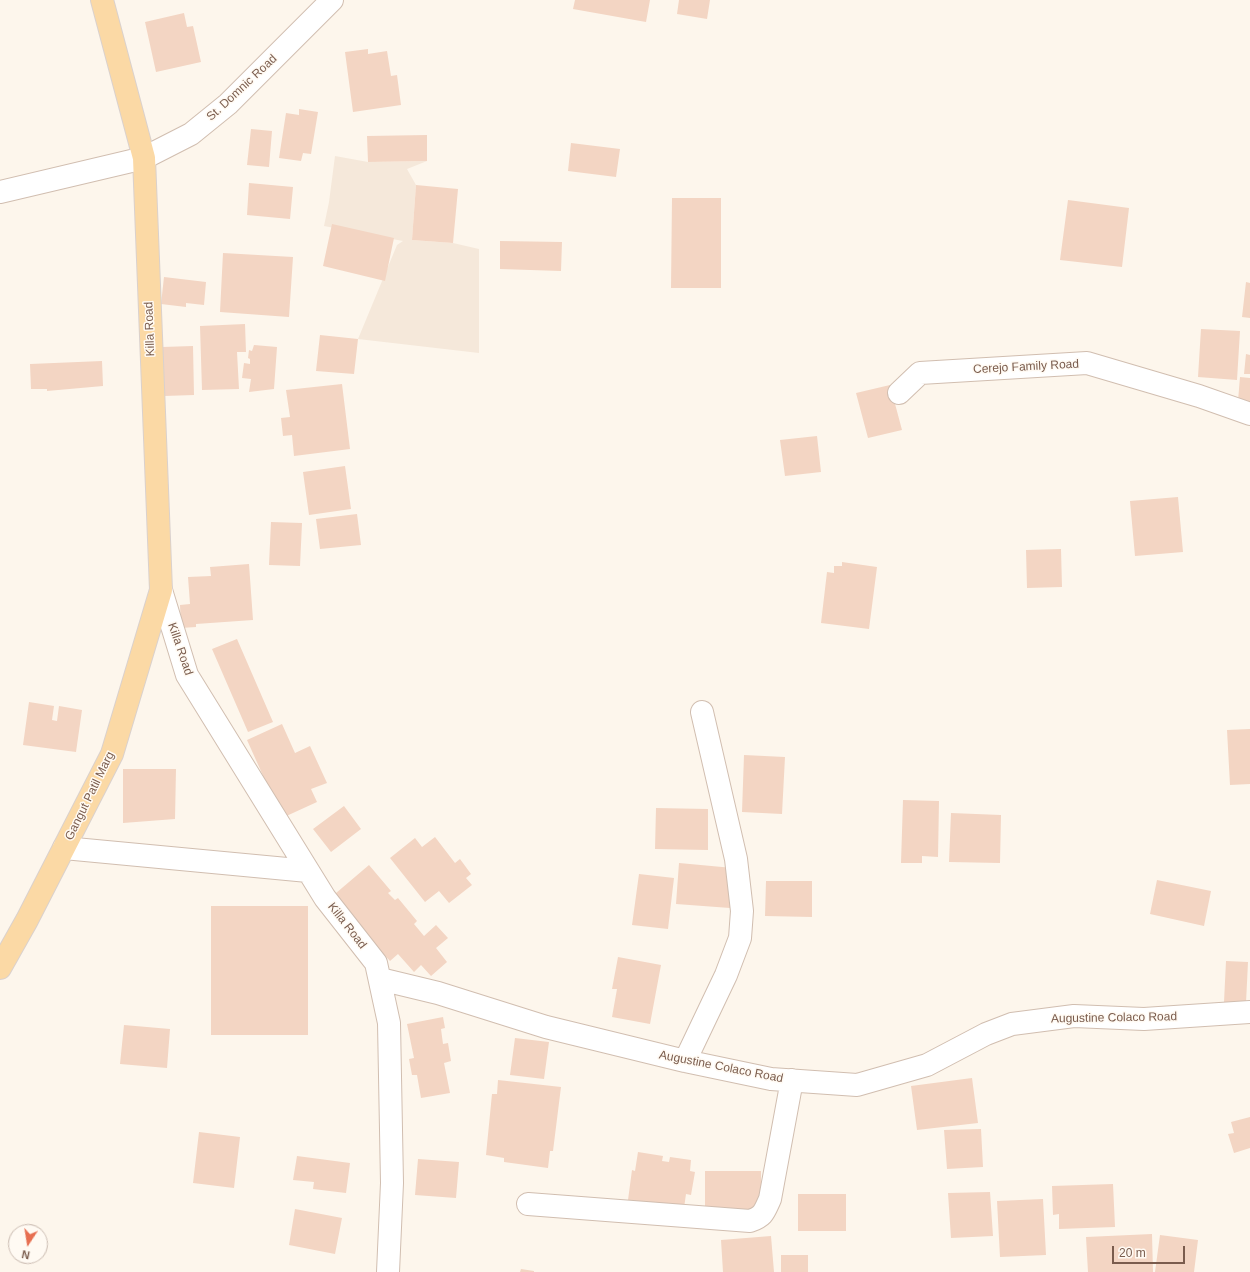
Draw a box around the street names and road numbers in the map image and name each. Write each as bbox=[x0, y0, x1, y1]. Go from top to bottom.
street label: St. Domnic Road bbox=[204, 52, 280, 124]
street label: Killa Road bbox=[142, 301, 158, 357]
street label: Cerejo Family Road bbox=[973, 357, 1079, 377]
street label: Killa Road bbox=[164, 621, 196, 677]
street label: Gangut Patil Marg bbox=[62, 749, 118, 843]
street label: Killa Road bbox=[324, 900, 370, 952]
street label: Augustine Colaco Road bbox=[1051, 1010, 1177, 1026]
street label: Augustine Colaco Road bbox=[658, 1048, 784, 1086]

